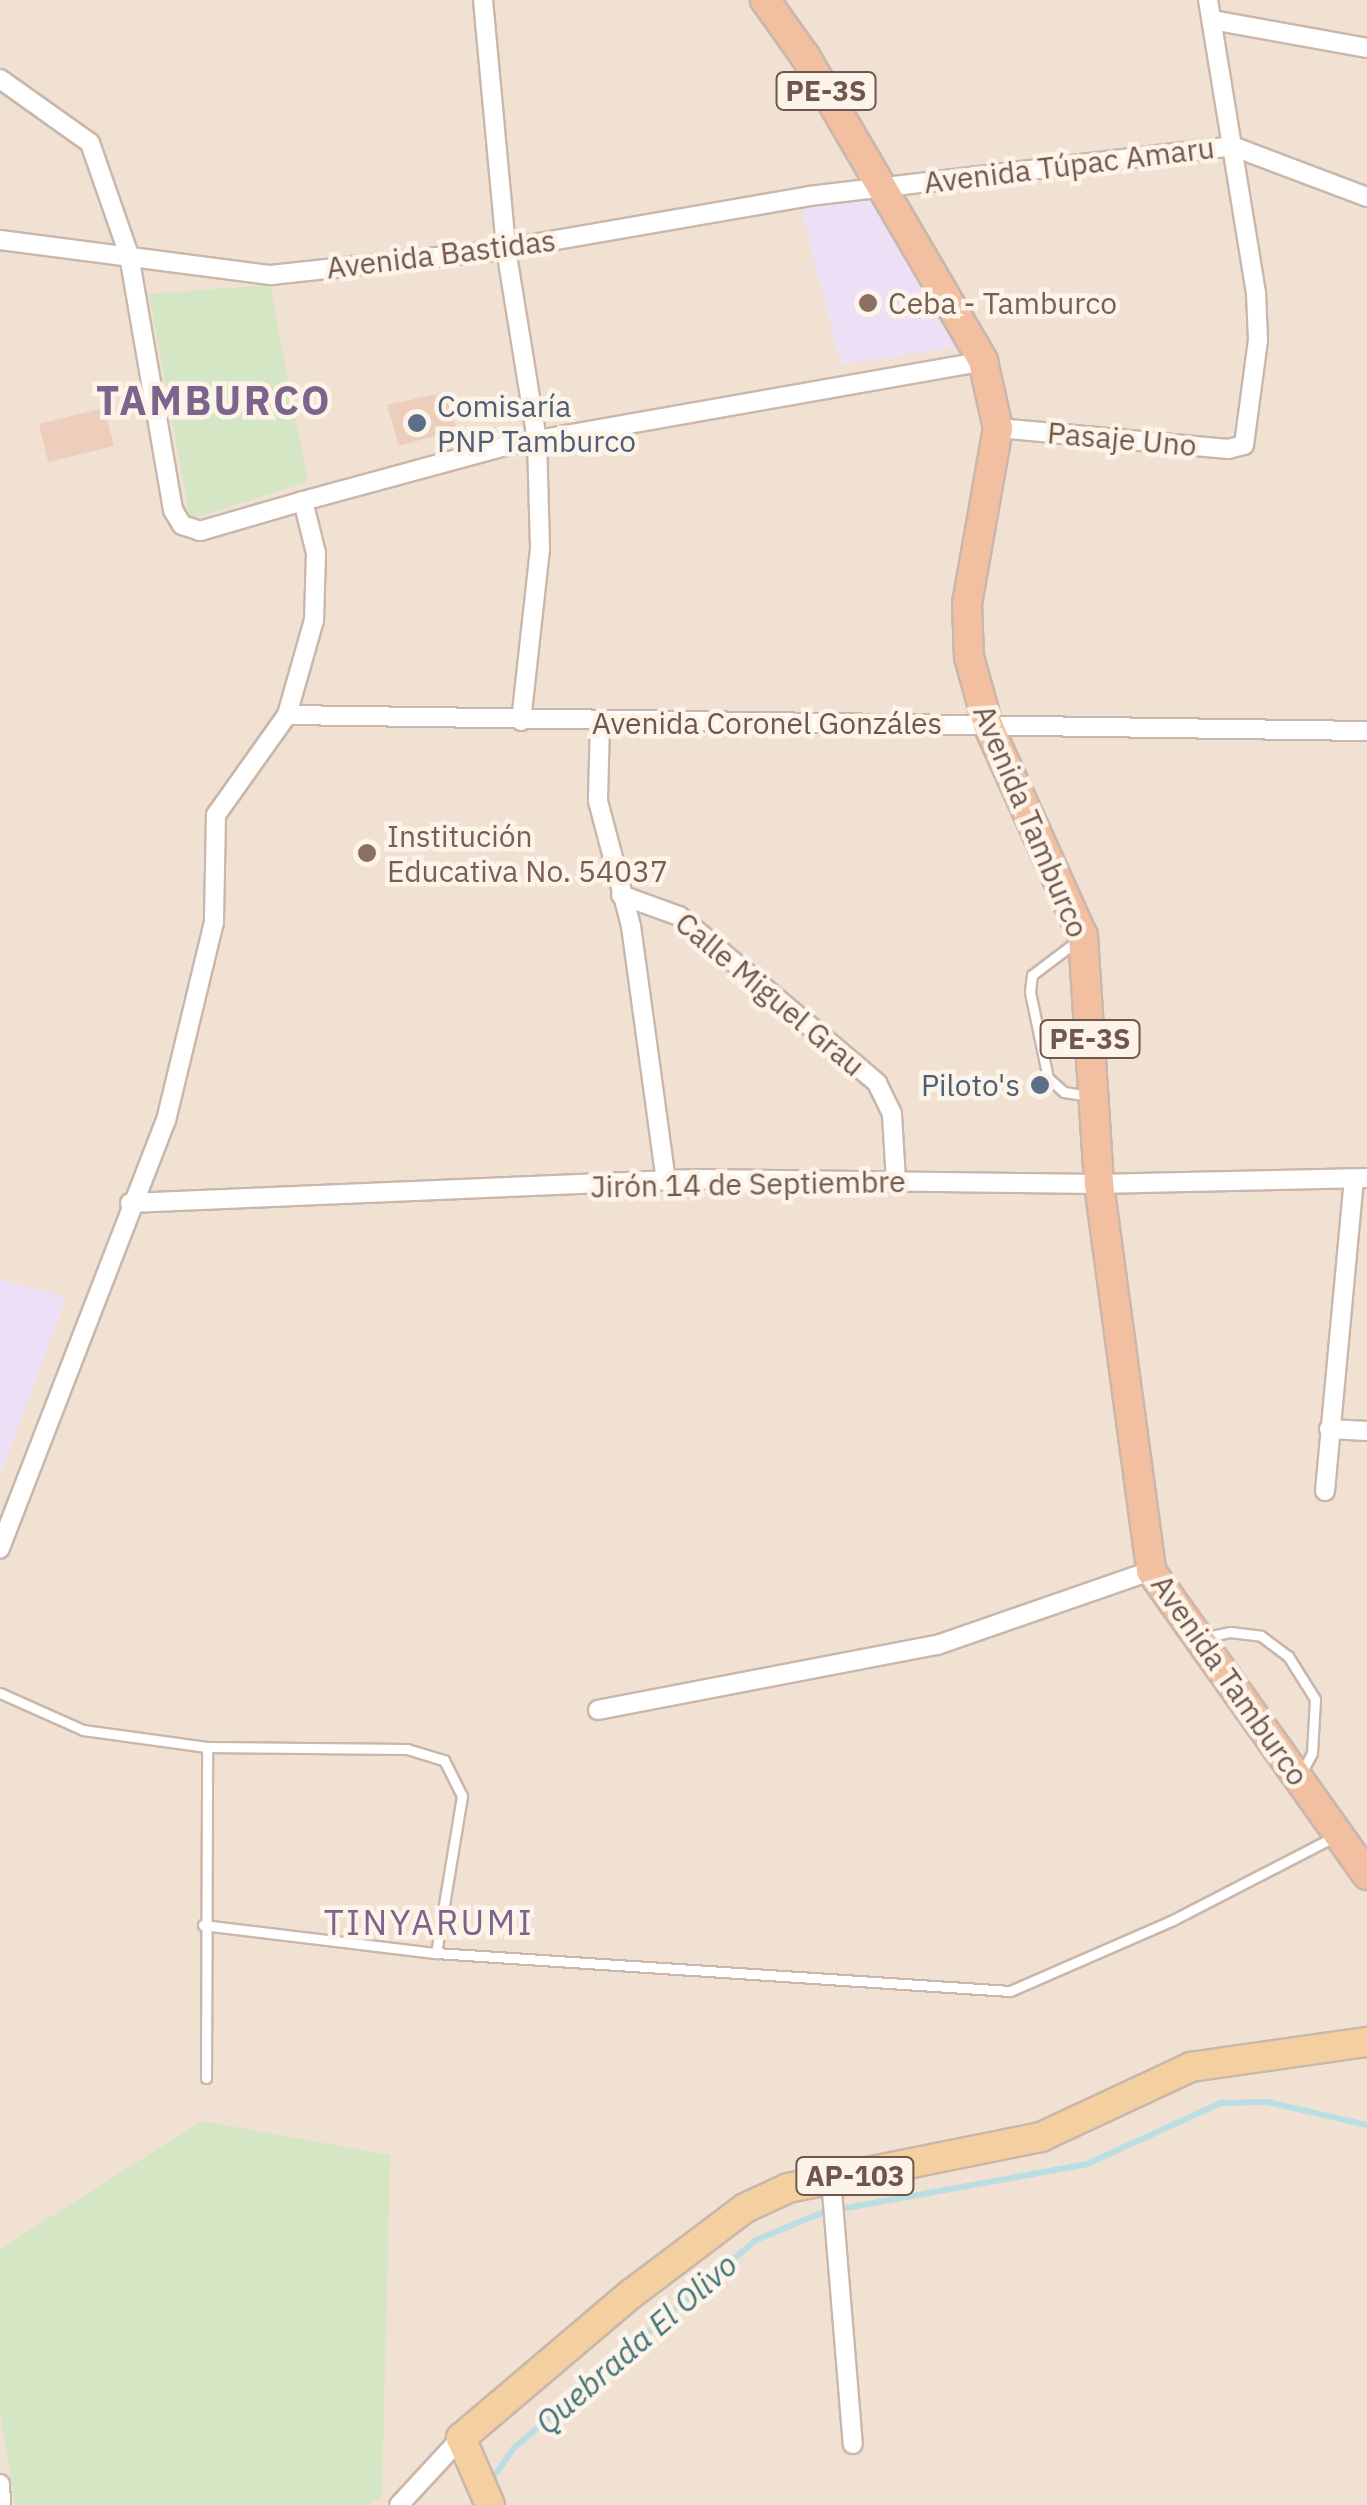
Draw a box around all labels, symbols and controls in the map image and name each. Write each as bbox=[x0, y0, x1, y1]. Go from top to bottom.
road number: PE-3S bbox=[774, 68, 878, 114]
street label: Avenida Túpac Amaru bbox=[922, 129, 1216, 201]
street label: Avenida Bastidas bbox=[324, 222, 558, 286]
place label: Ceba - Tamburco bbox=[888, 285, 1117, 321]
marker: Ceba - Tamburco bbox=[857, 292, 879, 314]
district label: TAMBURCO bbox=[96, 376, 332, 424]
place label: Comisaría PNP Tamburco bbox=[437, 388, 636, 458]
marker: Comisaría PNP Tamburco bbox=[406, 412, 428, 434]
street label: Pasaje Uno bbox=[1046, 415, 1198, 463]
street label: Avenida Tamburco bbox=[966, 699, 1096, 943]
street label: Avenida Coronel Gonzáles bbox=[592, 705, 942, 741]
place label: Institución Educativa No. 54037 bbox=[387, 818, 668, 888]
marker: Institución Educativa No. 54037 bbox=[356, 842, 378, 864]
street label: Calle Miguel Grau bbox=[668, 905, 872, 1083]
road number: PE-3S bbox=[1038, 1016, 1142, 1062]
place label: Piloto's bbox=[921, 1067, 1020, 1103]
marker: Piloto's bbox=[1029, 1074, 1051, 1096]
street label: Jirón 14 de Septiembre bbox=[590, 1163, 906, 1205]
street label: Avenida Tamburco bbox=[1144, 1568, 1316, 1792]
district label: TINYARUMI bbox=[324, 1901, 534, 1943]
road number: AP-103 bbox=[795, 2153, 915, 2199]
water label: Quebrada El Olivo bbox=[527, 2245, 745, 2441]

